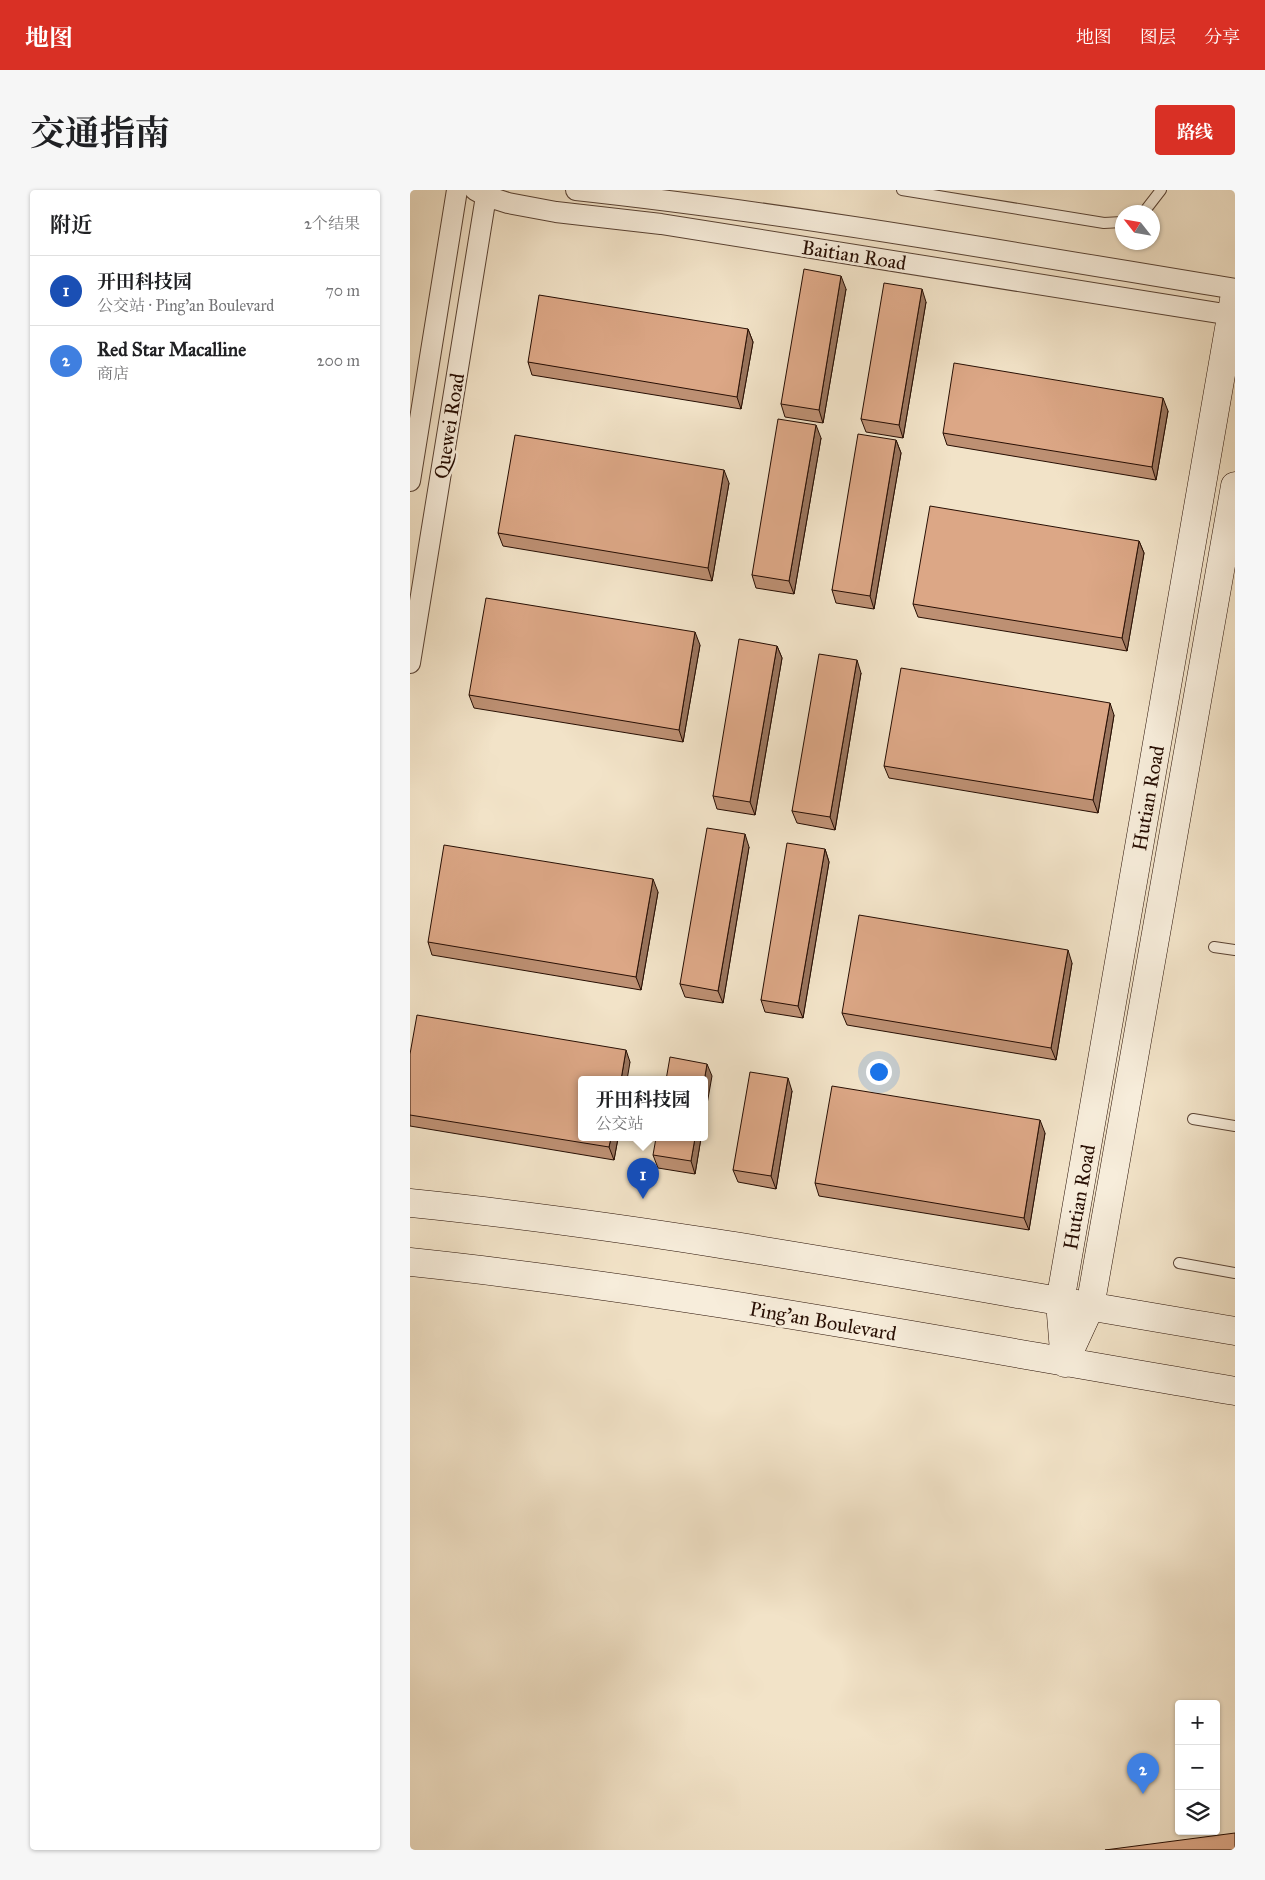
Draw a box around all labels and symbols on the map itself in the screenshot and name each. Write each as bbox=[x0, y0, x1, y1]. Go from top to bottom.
north arrow bbox=[1115, 205, 1160, 250]
street label: Baitian Road bbox=[800, 235, 908, 275]
street label: Quewei Road bbox=[429, 371, 469, 481]
street label: Hutian Road bbox=[1127, 743, 1169, 853]
your location bbox=[866, 1059, 892, 1085]
street label: Hutian Road bbox=[1058, 1142, 1100, 1252]
pin: 1 bbox=[627, 1158, 659, 1199]
street label: Ping'an Boulevard bbox=[747, 1296, 898, 1347]
pin: 2 bbox=[1127, 1753, 1159, 1794]

